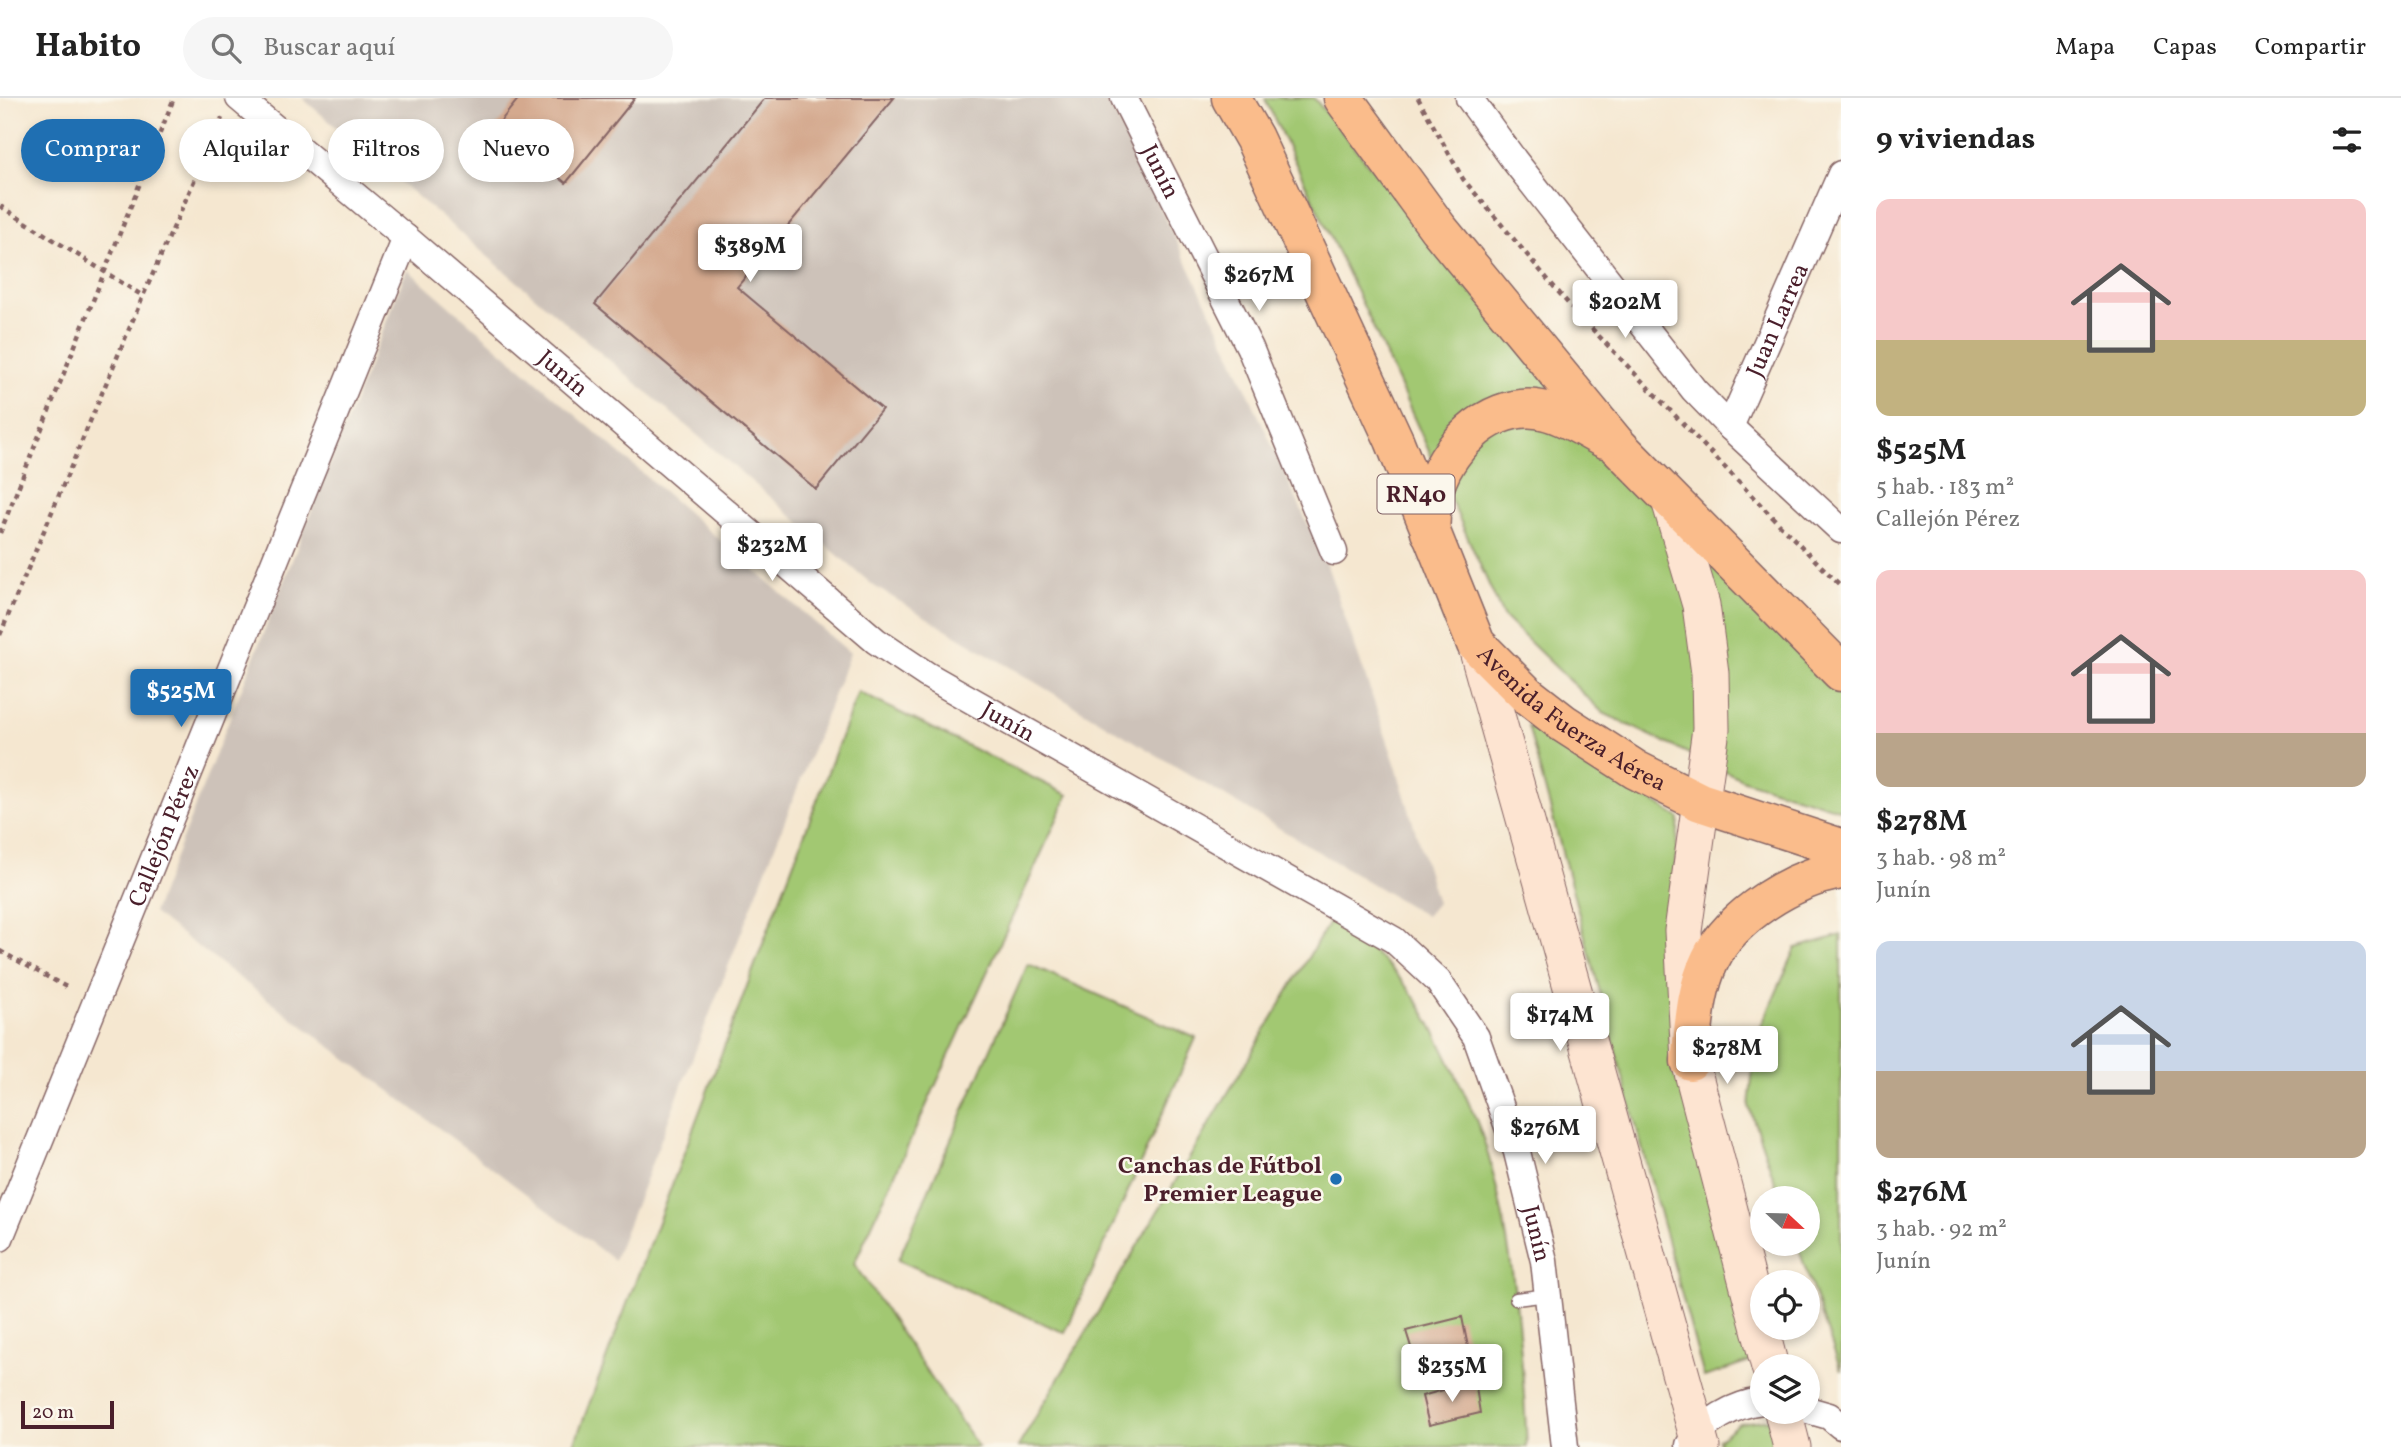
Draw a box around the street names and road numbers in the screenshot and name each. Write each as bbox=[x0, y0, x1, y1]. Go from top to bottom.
street label: Junín bbox=[1131, 139, 1187, 205]
street label: Juan Larrea bbox=[1739, 258, 1819, 383]
street label: Junín bbox=[529, 343, 595, 406]
road number: RN40 bbox=[1378, 474, 1454, 514]
street label: Avenida Fuerza Aérea bbox=[1468, 639, 1671, 801]
street label: Junín bbox=[974, 694, 1041, 752]
street label: Callejón Pérez bbox=[121, 761, 209, 913]
street label: Junín bbox=[1512, 1202, 1559, 1266]

